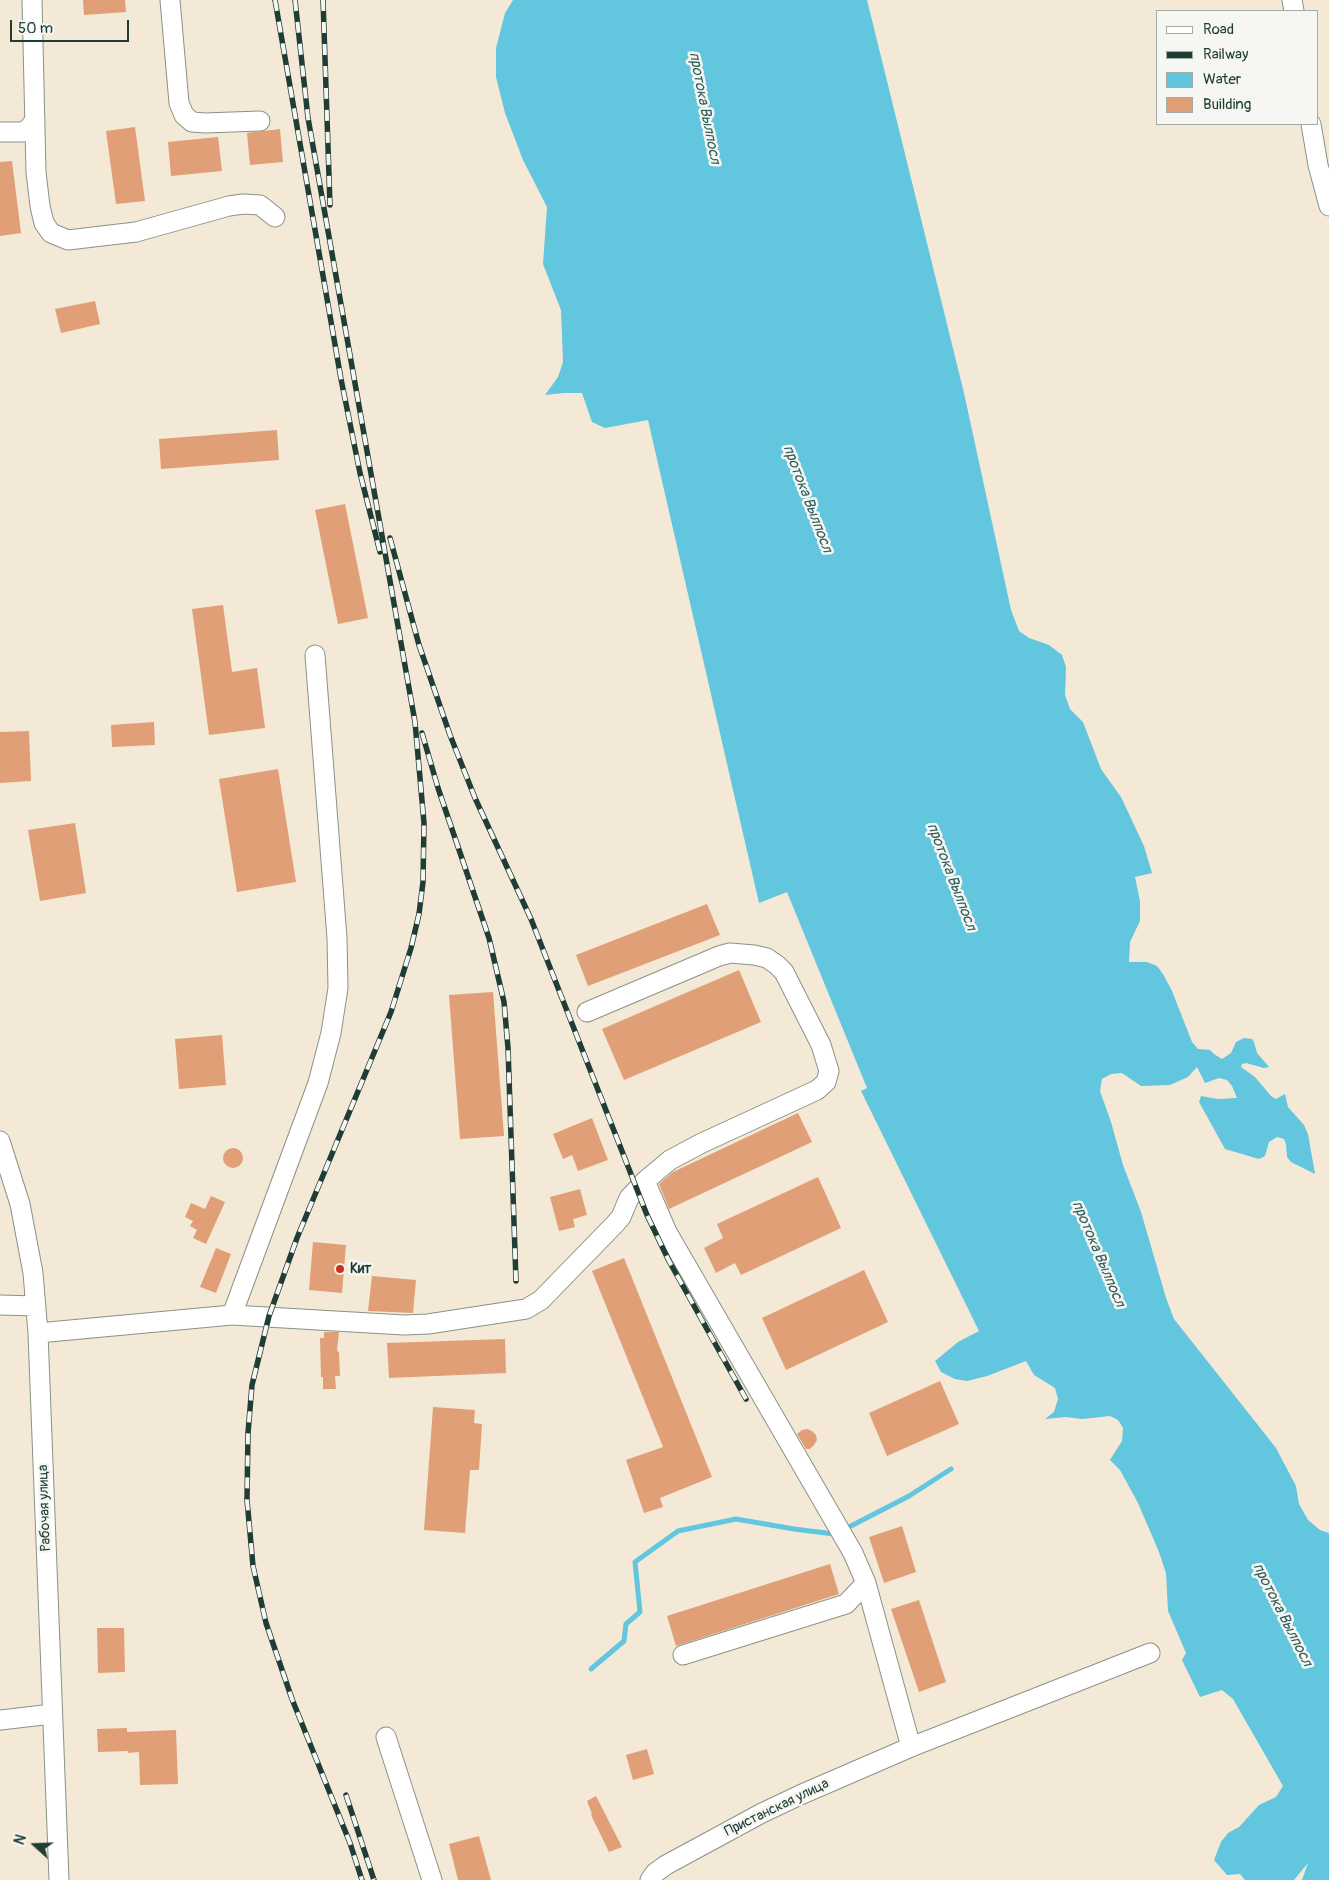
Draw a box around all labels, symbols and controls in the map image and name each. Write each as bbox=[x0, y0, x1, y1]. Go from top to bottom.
scale bar bbox=[12, 10, 131, 42]
legend bbox=[1156, 10, 1319, 125]
text: 50 m bbox=[18, 19, 53, 38]
text: Road bbox=[1203, 20, 1234, 39]
text: Railway bbox=[1203, 45, 1248, 64]
water label: протока Вылпосл bbox=[684, 51, 724, 165]
text: Water bbox=[1203, 70, 1241, 89]
text: Building bbox=[1203, 95, 1251, 114]
water label: протока Вылпосл bbox=[778, 443, 836, 555]
water label: протока Вылпосл bbox=[922, 821, 980, 933]
water label: протока Вылпосл bbox=[1068, 1198, 1128, 1310]
place label: Кит bbox=[350, 1261, 371, 1277]
marker: Кит bbox=[334, 1263, 346, 1275]
street label: Рабочая улица bbox=[35, 1464, 55, 1552]
water label: протока Вылпосл bbox=[1248, 1560, 1316, 1670]
street label: Пристанская улица bbox=[722, 1775, 832, 1841]
north arrow bbox=[10, 1820, 60, 1870]
text: N bbox=[11, 1832, 30, 1847]

